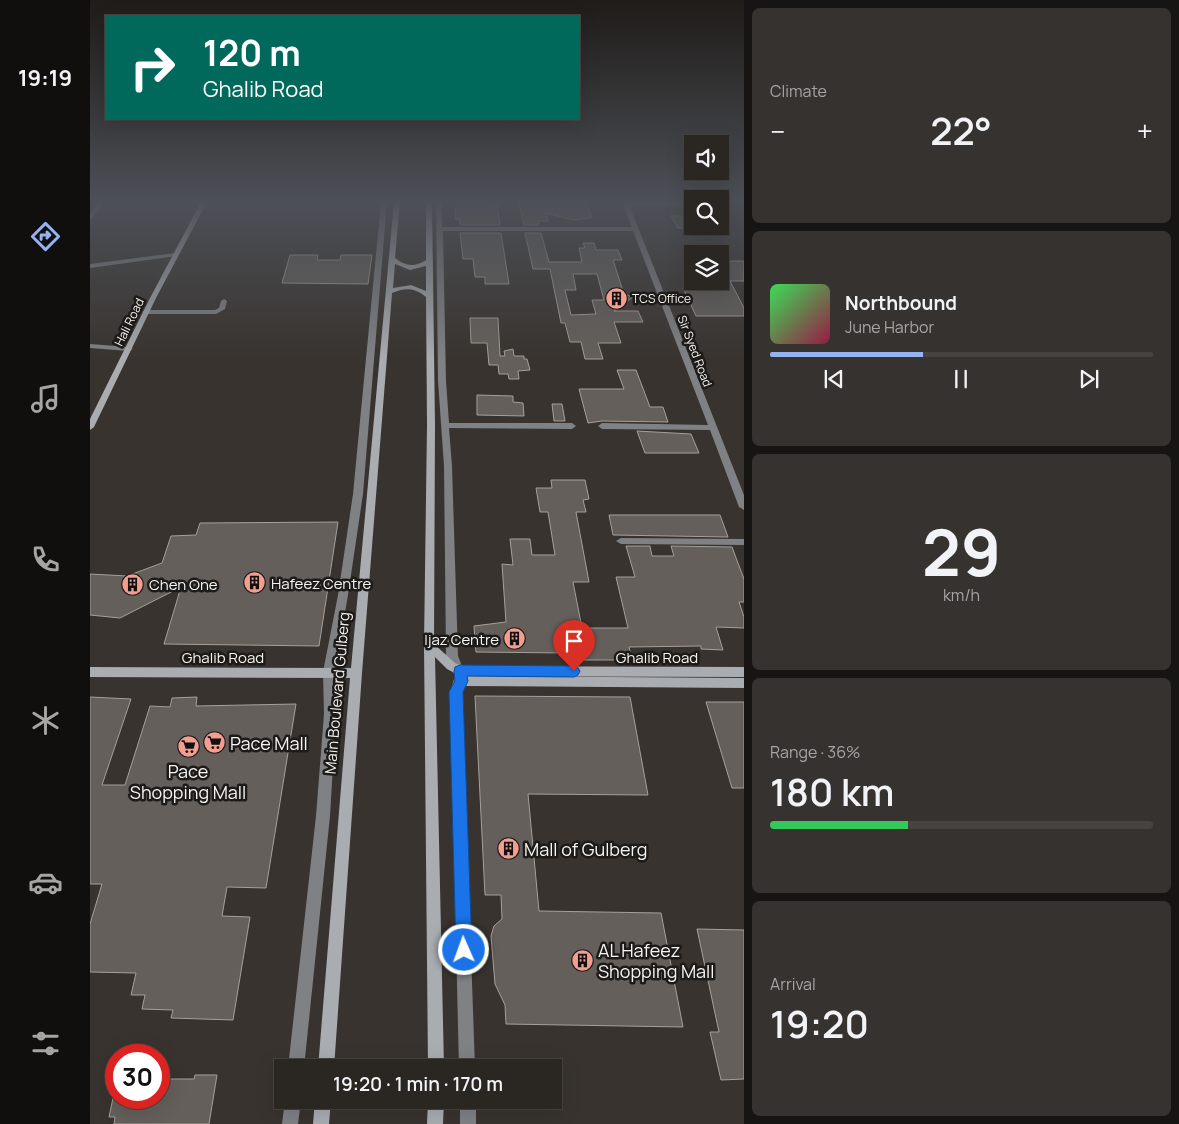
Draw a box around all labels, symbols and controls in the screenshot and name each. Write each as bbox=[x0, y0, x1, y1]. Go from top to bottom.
text: 120 m bbox=[203, 29, 301, 77]
icon: right bbox=[120, 35, 185, 100]
text: 19:19 bbox=[18, 63, 72, 93]
text: Ghalib Road bbox=[203, 74, 324, 104]
text: Climate bbox=[770, 80, 827, 102]
text: 22° bbox=[930, 104, 992, 156]
text: − bbox=[770, 112, 785, 150]
text: + bbox=[1137, 112, 1153, 150]
map controls bbox=[684, 135, 729, 290]
button: sound bbox=[684, 135, 729, 180]
button: search bbox=[684, 190, 729, 235]
icon: directions bbox=[28, 219, 63, 254]
button: layers bbox=[684, 245, 729, 290]
building icon: TCS Office bbox=[604, 286, 628, 310]
place label: TCS Office bbox=[632, 290, 691, 307]
text: Northbound bbox=[845, 290, 957, 316]
street label: Hali Road bbox=[110, 295, 148, 349]
street label: Sir Syed Road bbox=[674, 313, 716, 389]
text: June Harbor bbox=[845, 316, 934, 338]
icon: previous bbox=[820, 365, 848, 393]
icon: pause bbox=[947, 365, 975, 393]
icon: next bbox=[1075, 365, 1103, 393]
icon: music bbox=[28, 381, 63, 416]
text: 29 bbox=[922, 507, 1001, 596]
icon: phone bbox=[28, 542, 63, 577]
building icon: Hafeez Centre bbox=[243, 571, 267, 595]
building icon: Chen One bbox=[121, 572, 145, 596]
place label: Hafeez Centre bbox=[271, 573, 372, 594]
place label: Chen One bbox=[149, 574, 218, 595]
text: km/h bbox=[943, 584, 980, 606]
street label: Main Boulevard Gulberg bbox=[319, 611, 355, 775]
pin bbox=[553, 620, 595, 671]
building icon: Ijaz Centre bbox=[503, 627, 527, 651]
icon: arrive bbox=[560, 627, 588, 655]
place label: Ijaz Centre bbox=[424, 629, 499, 650]
street label: Ghalib Road bbox=[182, 647, 264, 668]
street label: Ghalib Road bbox=[616, 647, 698, 668]
icon: climate bbox=[28, 703, 63, 738]
supermarket icon: Pace Mall bbox=[202, 731, 226, 755]
place label: Pace Mall bbox=[230, 731, 308, 755]
supermarket icon: Pace Shopping Mall bbox=[176, 734, 200, 758]
text: Range · 36% bbox=[770, 741, 861, 763]
place label: Pace Shopping Mall bbox=[130, 759, 246, 804]
text: 180 km bbox=[770, 765, 894, 817]
building icon: Mall of Gulberg bbox=[496, 837, 520, 861]
place label: Mall of Gulberg bbox=[524, 837, 647, 861]
icon: car bbox=[28, 865, 63, 900]
position arrow bbox=[437, 923, 489, 975]
place label: AL Hafeez Shopping Mall bbox=[598, 938, 714, 983]
building icon: AL Hafeez Shopping Mall bbox=[570, 948, 594, 972]
text: Arrival bbox=[770, 973, 816, 995]
text: 19:20 bbox=[770, 997, 869, 1049]
icon: filters bbox=[28, 1026, 63, 1061]
speed limit sign: 30 bbox=[105, 1044, 170, 1109]
text: 19:20 · 1 min · 170 m bbox=[333, 1071, 503, 1097]

